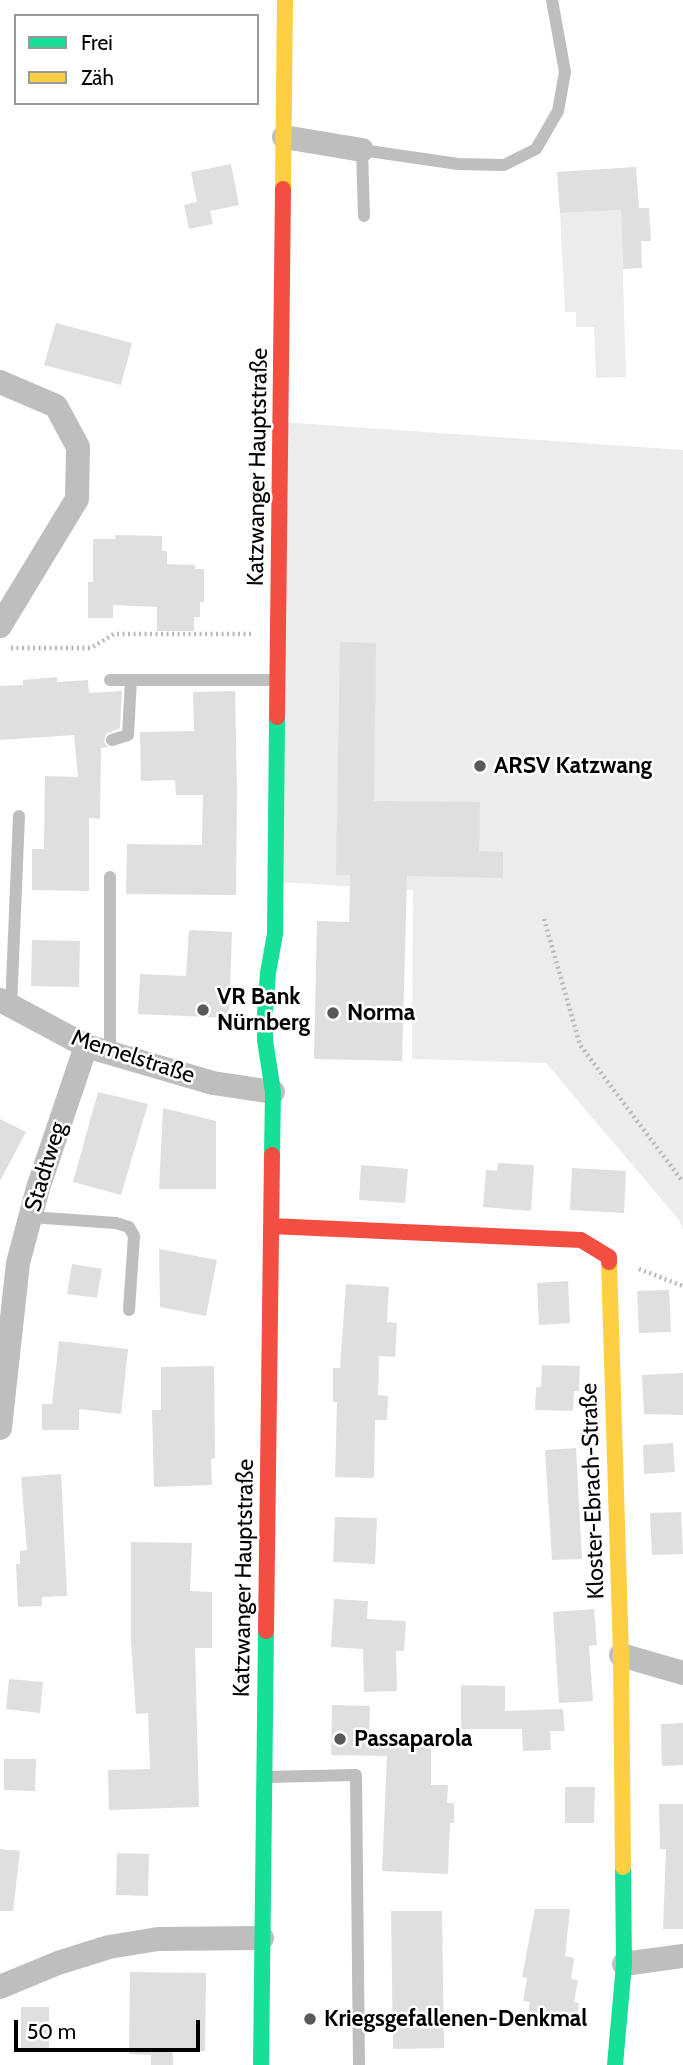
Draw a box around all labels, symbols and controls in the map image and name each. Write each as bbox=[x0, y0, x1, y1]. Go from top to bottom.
legend bbox=[14, 14, 259, 105]
text: Frei bbox=[81, 30, 113, 55]
text: Zäh bbox=[81, 65, 114, 90]
street label: Katzwanger Hauptstraße bbox=[242, 348, 274, 586]
place label: ARSV Katzwang bbox=[494, 752, 652, 780]
marker: ARSV Katzwang bbox=[472, 758, 488, 774]
place label: VR Bank Nürnberg bbox=[217, 983, 310, 1037]
place label: Norma bbox=[347, 999, 415, 1027]
marker: VR Bank Nürnberg bbox=[195, 1002, 211, 1018]
marker: Norma bbox=[325, 1005, 341, 1021]
street label: Memelstraße bbox=[68, 1024, 198, 1090]
street label: Stadtweg bbox=[19, 1119, 73, 1215]
street label: Kloster-Ebrach-Straße bbox=[575, 1382, 611, 1600]
street label: Katzwanger Hauptstraße bbox=[228, 1459, 260, 1697]
place label: Passaparola bbox=[354, 1725, 472, 1753]
marker: Passaparola bbox=[332, 1731, 348, 1747]
place label: Kriegsgefallenen-Denkmal bbox=[324, 2005, 587, 2033]
scale bar bbox=[18, 2006, 203, 2050]
marker: Kriegsgefallenen-Denkmal bbox=[302, 2011, 318, 2027]
text: 50 m bbox=[27, 2019, 76, 2044]

